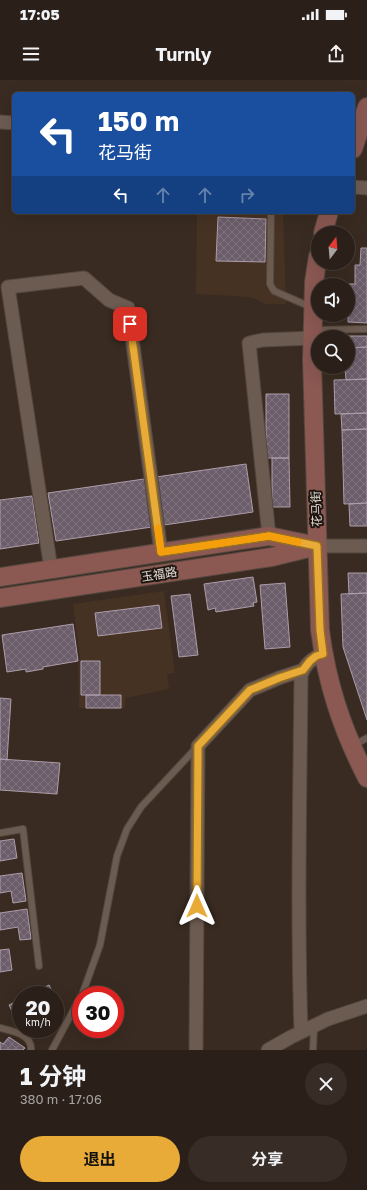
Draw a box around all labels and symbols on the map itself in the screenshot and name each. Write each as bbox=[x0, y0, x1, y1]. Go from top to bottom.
north arrow bbox=[311, 226, 355, 270]
pin bbox=[113, 307, 147, 341]
street label: 花马街 bbox=[308, 491, 324, 527]
street label: 玉福路 bbox=[140, 564, 178, 584]
position arrow bbox=[176, 885, 218, 927]
speed limit sign: 30 bbox=[72, 986, 124, 1038]

